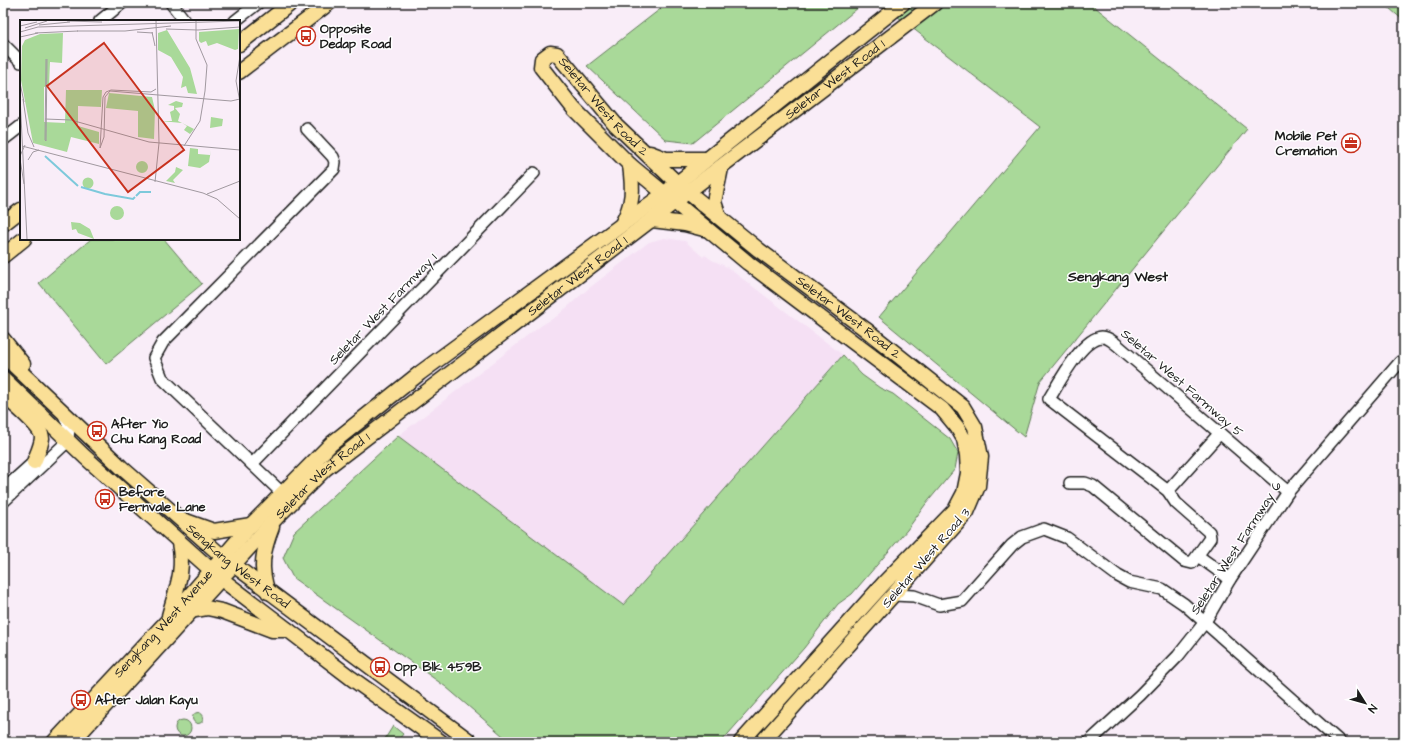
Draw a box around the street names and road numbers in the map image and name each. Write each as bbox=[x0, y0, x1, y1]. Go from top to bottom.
street label: Seletar West Road 1 bbox=[781, 35, 889, 124]
street label: Seletar West Road 2 bbox=[554, 53, 653, 161]
street label: Seletar West Road 1 bbox=[524, 232, 632, 320]
street label: Seletar West Farmway 1 bbox=[325, 249, 442, 370]
street label: Seletar West Road 2 bbox=[792, 271, 905, 363]
street label: Seletar West Farmway 5 bbox=[1116, 325, 1247, 442]
street label: Seletar West Road 1 bbox=[271, 428, 374, 523]
street label: Seletar West Farmway 6 bbox=[1186, 478, 1287, 619]
street label: Seletar West Road 3 bbox=[878, 504, 975, 612]
street label: Sengkang West Road bbox=[182, 519, 294, 613]
street label: Sengkang West Avenue bbox=[109, 566, 217, 682]

